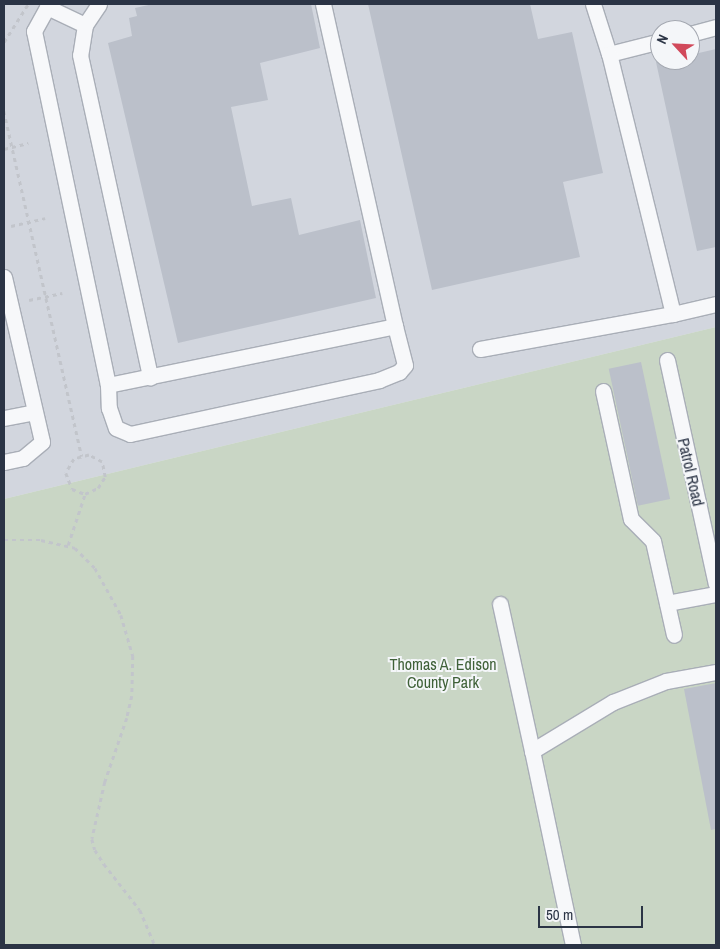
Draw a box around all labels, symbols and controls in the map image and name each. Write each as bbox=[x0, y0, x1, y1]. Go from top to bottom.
north arrow bbox=[650, 20, 700, 70]
text: N bbox=[652, 32, 672, 47]
street label: Patrol Road bbox=[674, 436, 708, 508]
park label: Thomas A. Edison County Park bbox=[389, 654, 497, 692]
scale bar bbox=[540, 896, 645, 928]
text: 50 m bbox=[546, 904, 573, 925]

